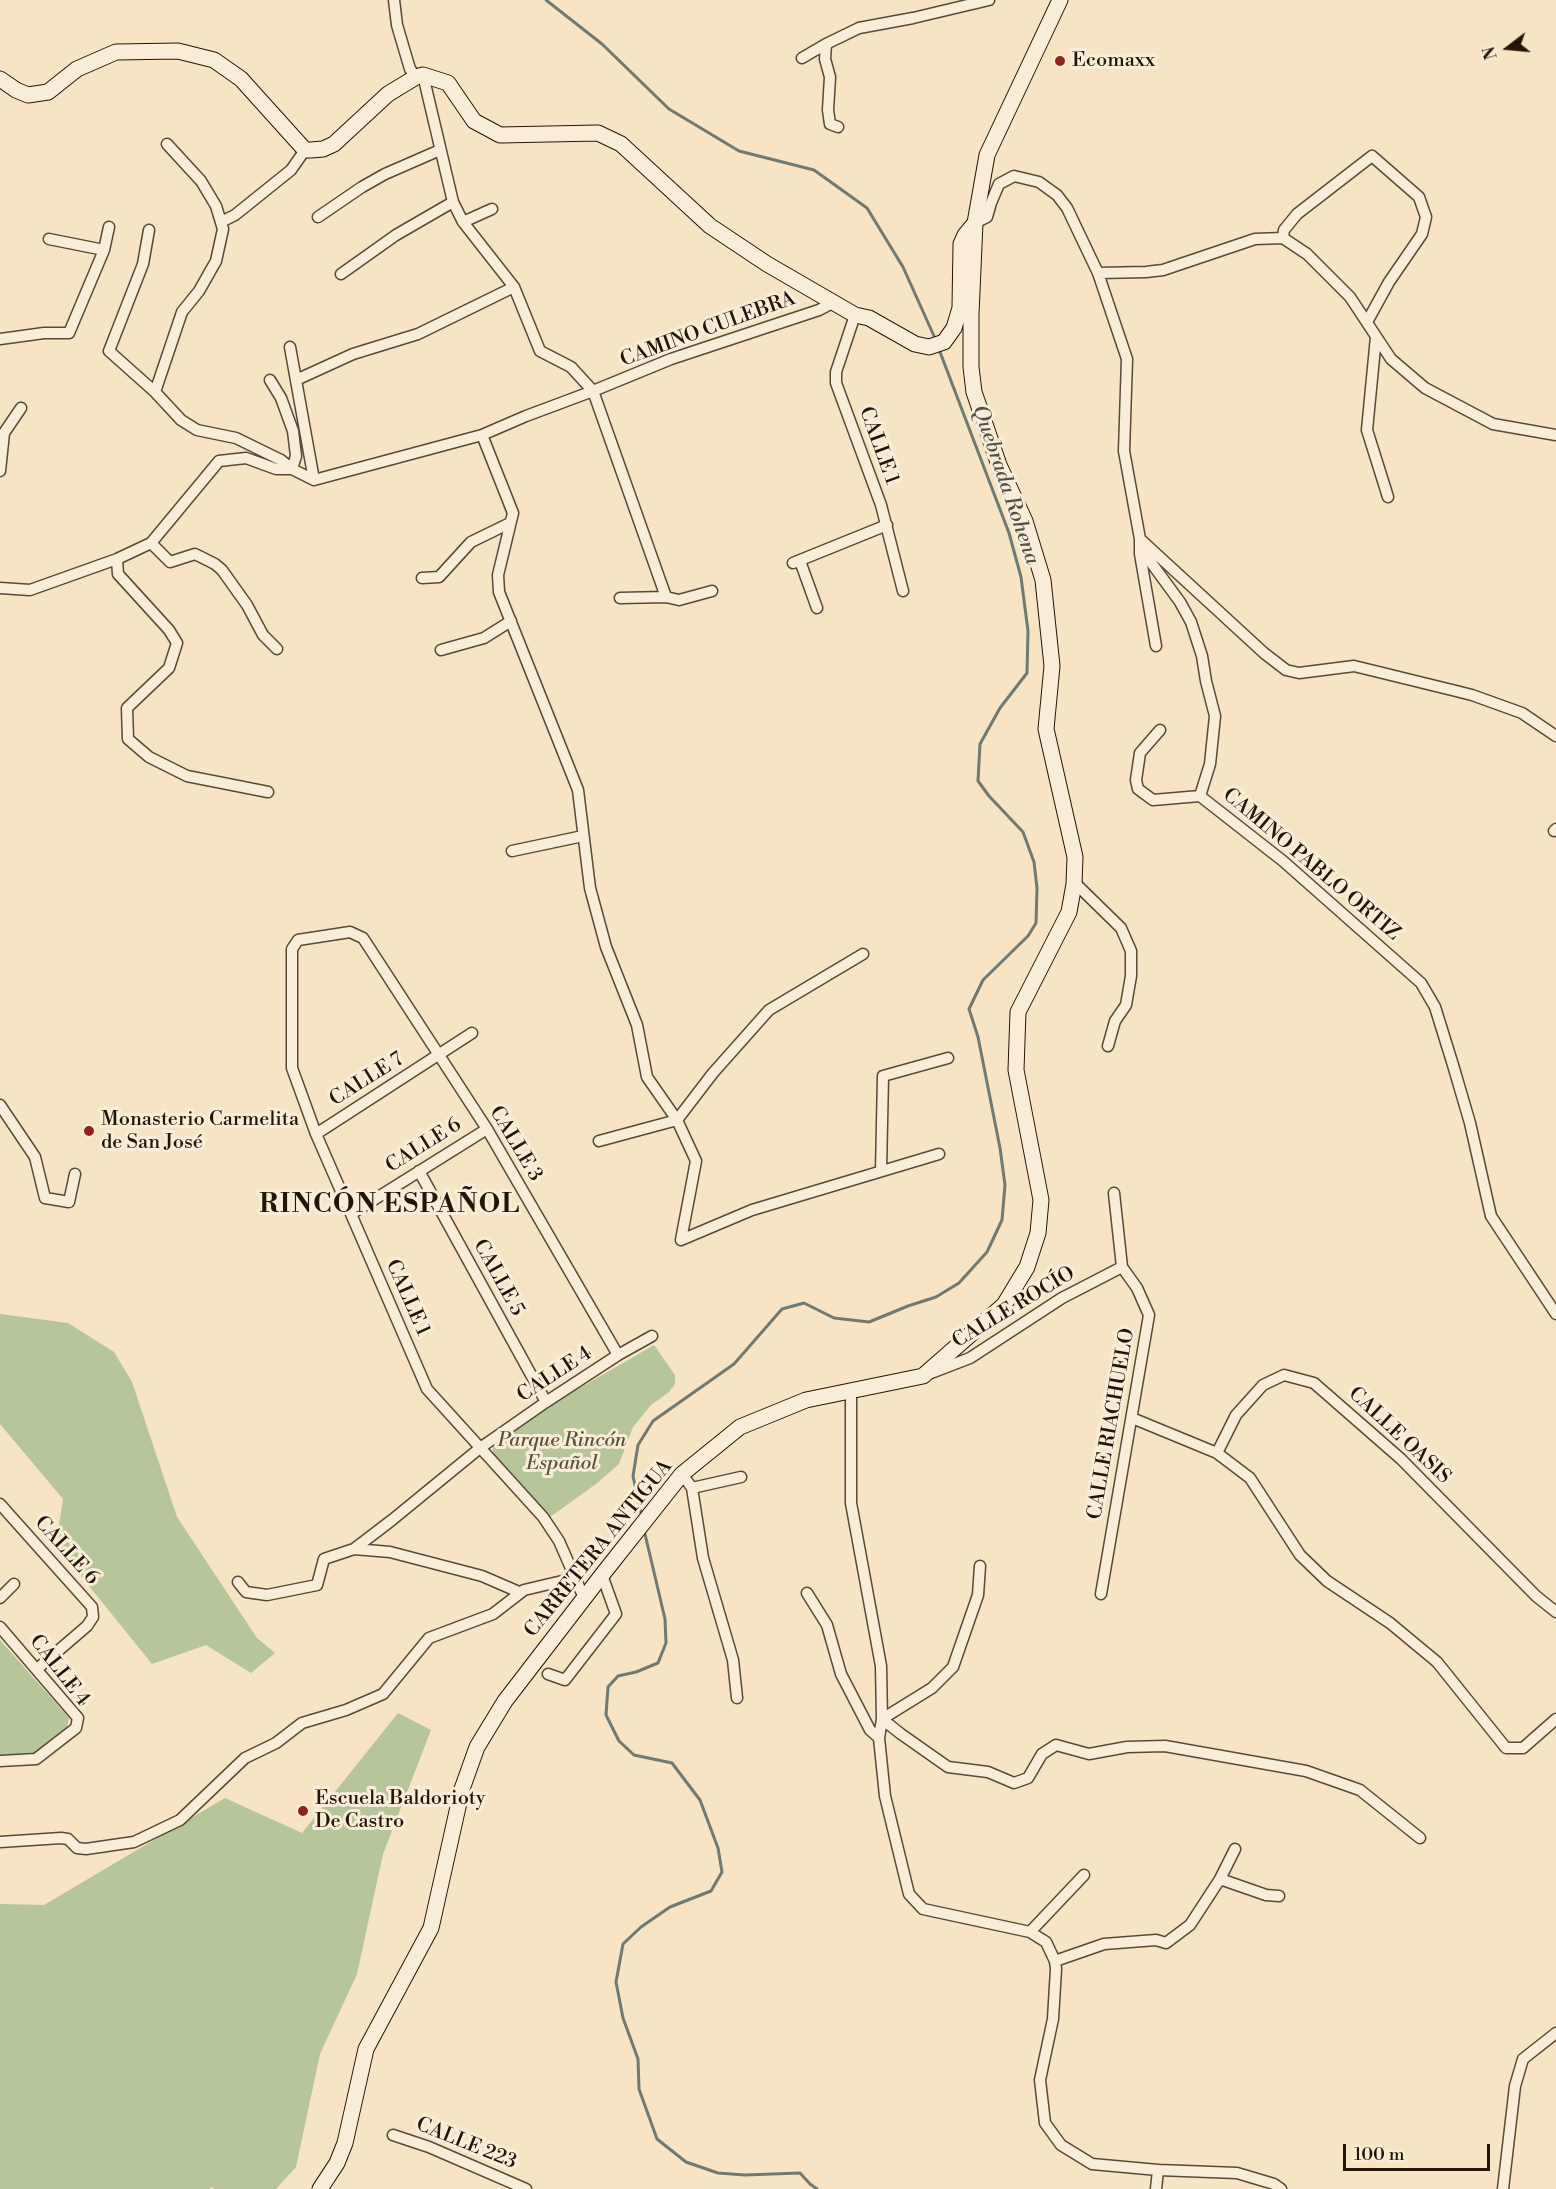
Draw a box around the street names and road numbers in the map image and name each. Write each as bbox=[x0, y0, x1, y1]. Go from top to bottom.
street label: CAMINO CULEBRA bbox=[617, 287, 799, 373]
street label: CALLE 1 bbox=[853, 404, 903, 488]
street label: CAMINO PABLO ORTIZ bbox=[1217, 784, 1405, 946]
street label: CALLE 7 bbox=[326, 1048, 408, 1112]
street label: CALLE 3 bbox=[483, 1102, 547, 1186]
street label: CALLE 6 bbox=[382, 1113, 466, 1179]
street label: CALLE 5 bbox=[467, 1236, 529, 1320]
street label: CALLE 1 bbox=[380, 1256, 434, 1340]
street label: CALLE ROCÍO bbox=[948, 1262, 1080, 1354]
street label: CALLE RIACHUELO bbox=[1083, 1326, 1141, 1522]
street label: CALLE 4 bbox=[513, 1342, 597, 1408]
street label: CALLE OASIS bbox=[1343, 1382, 1455, 1490]
street label: CARRETERA ANTIGUA bbox=[520, 1456, 678, 1642]
street label: CALLE 6 bbox=[29, 1512, 103, 1590]
street label: CALLE 4 bbox=[24, 1630, 94, 1712]
street label: CALLE 223 bbox=[412, 2113, 520, 2175]

